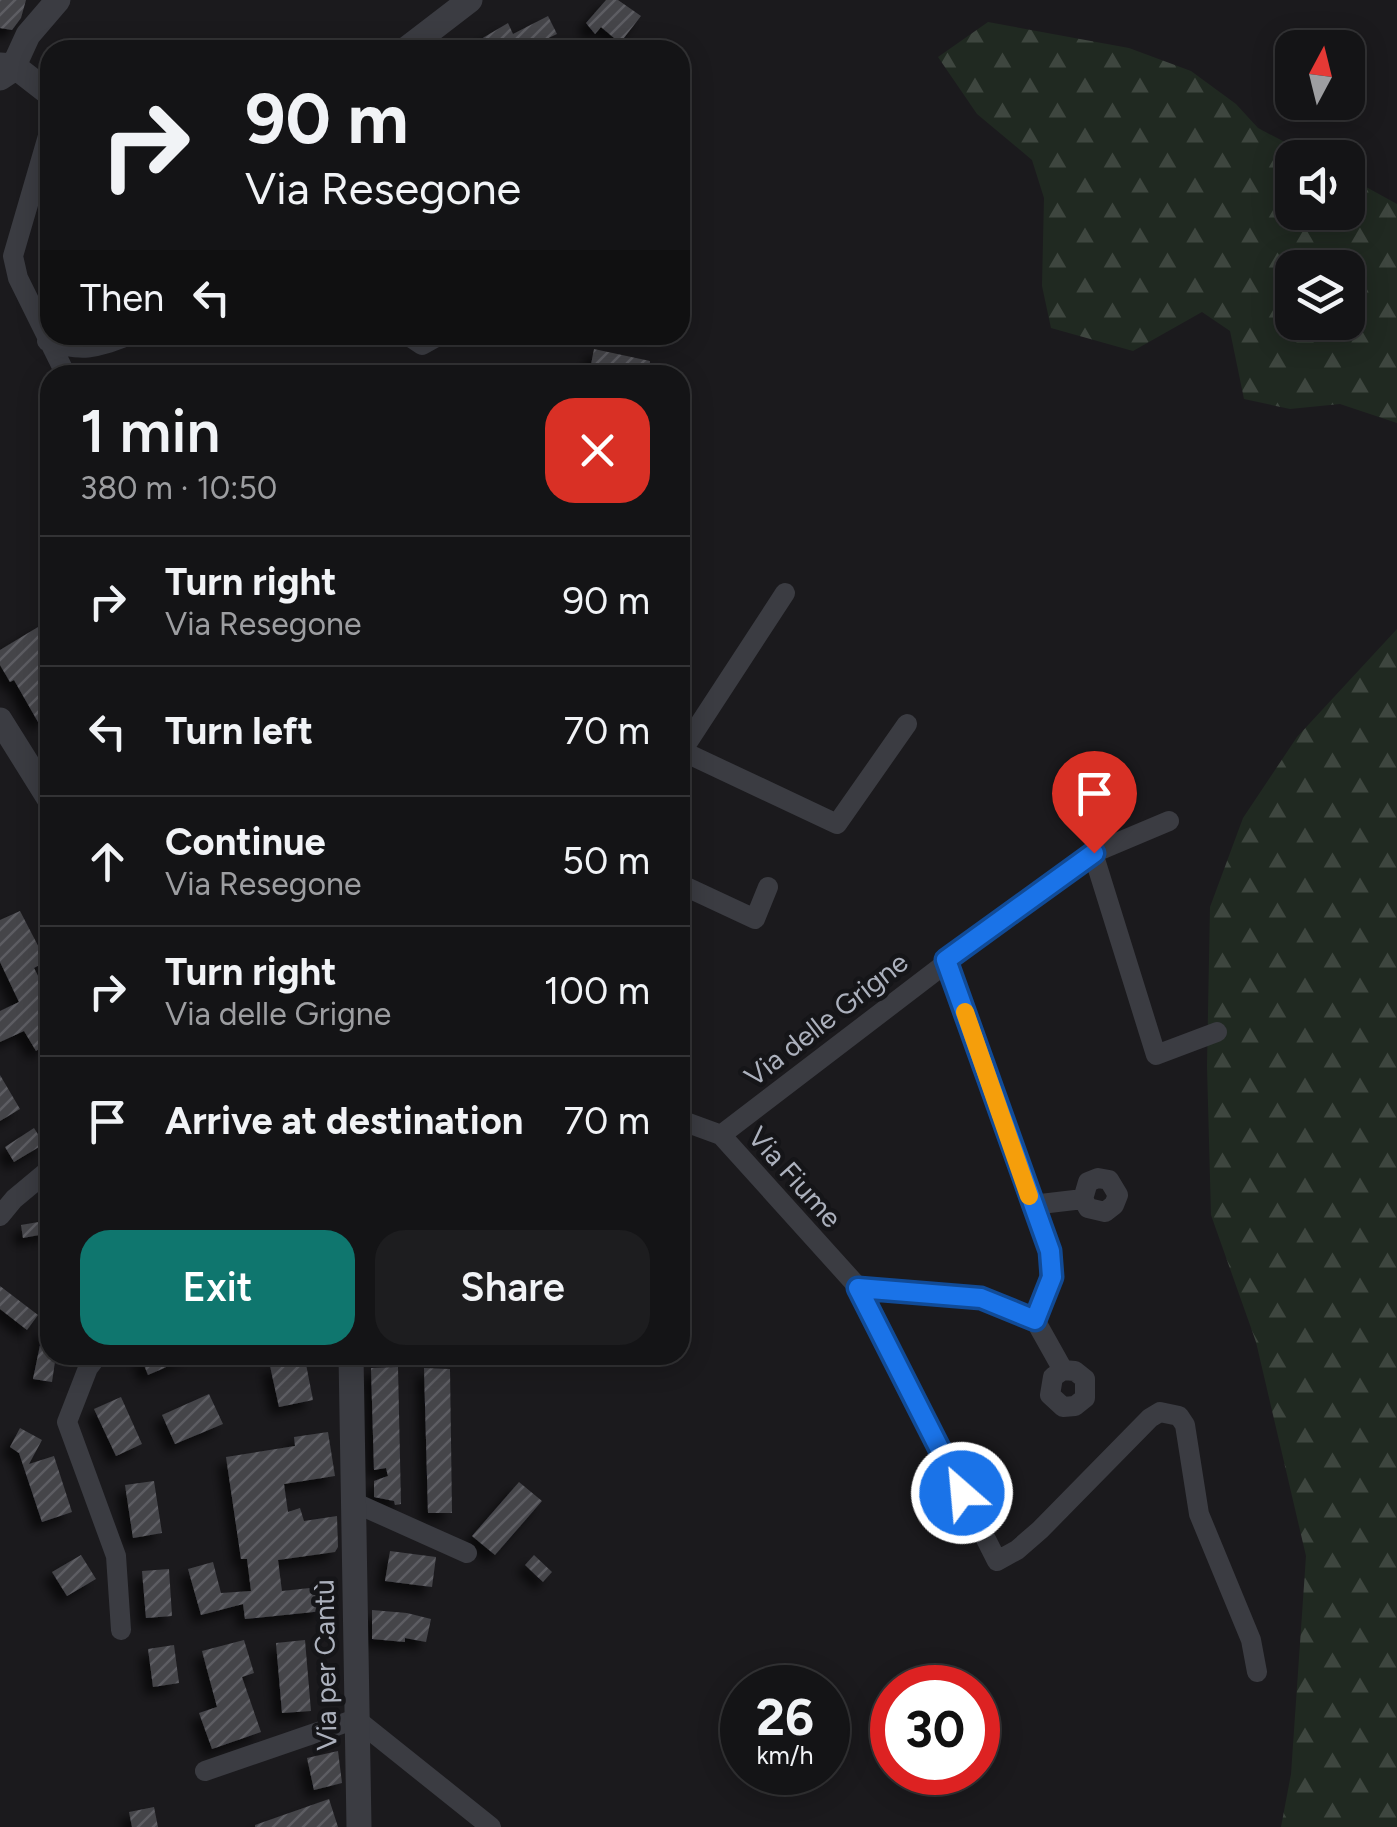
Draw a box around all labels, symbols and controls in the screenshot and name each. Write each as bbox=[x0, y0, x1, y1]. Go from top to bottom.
north arrow bbox=[1275, 30, 1365, 120]
map controls bbox=[1275, 30, 1365, 340]
text: 90 m bbox=[245, 76, 409, 161]
icon: right bbox=[80, 80, 210, 210]
button: sound bbox=[1275, 140, 1365, 230]
text: Via Resegone bbox=[245, 161, 521, 215]
button: layers bbox=[1275, 250, 1365, 340]
icon: left bbox=[184, 270, 239, 325]
text: Then bbox=[80, 275, 164, 321]
text: 1 min bbox=[80, 395, 220, 467]
button: close bbox=[545, 398, 650, 503]
text: 380 m · 10:50 bbox=[80, 469, 277, 507]
text: Turn right bbox=[165, 559, 337, 605]
icon: right bbox=[80, 574, 135, 629]
text: 90 m bbox=[562, 578, 650, 624]
text: Via Resegone bbox=[165, 605, 361, 643]
icon: left bbox=[80, 704, 135, 759]
text: Turn left bbox=[165, 708, 313, 754]
text: 70 m bbox=[564, 708, 650, 754]
pin bbox=[1052, 751, 1137, 854]
icon: arrive bbox=[1067, 766, 1122, 821]
text: Continue bbox=[165, 819, 326, 865]
icon: ahead bbox=[80, 834, 135, 889]
text: 50 m bbox=[562, 838, 650, 884]
text: Via Resegone bbox=[165, 865, 361, 903]
street label: Via delle Grigne bbox=[738, 945, 914, 1093]
text: Turn right bbox=[165, 949, 337, 995]
icon: right bbox=[80, 964, 135, 1019]
text: 100 m bbox=[544, 968, 650, 1014]
text: Via delle Grigne bbox=[165, 995, 391, 1033]
icon: arrive bbox=[80, 1094, 135, 1149]
text: Arrive at destination bbox=[165, 1098, 523, 1144]
text: 70 m bbox=[564, 1098, 650, 1144]
street label: Via Fiume bbox=[741, 1120, 849, 1234]
button: Exit bbox=[80, 1230, 355, 1345]
button: Share bbox=[375, 1230, 650, 1345]
position arrow bbox=[910, 1441, 1014, 1545]
street label: Via per Cantù bbox=[307, 1579, 343, 1751]
speed limit sign: 30 bbox=[870, 1665, 1000, 1795]
text: 26 bbox=[756, 1687, 814, 1748]
text: km/h bbox=[756, 1740, 814, 1770]

